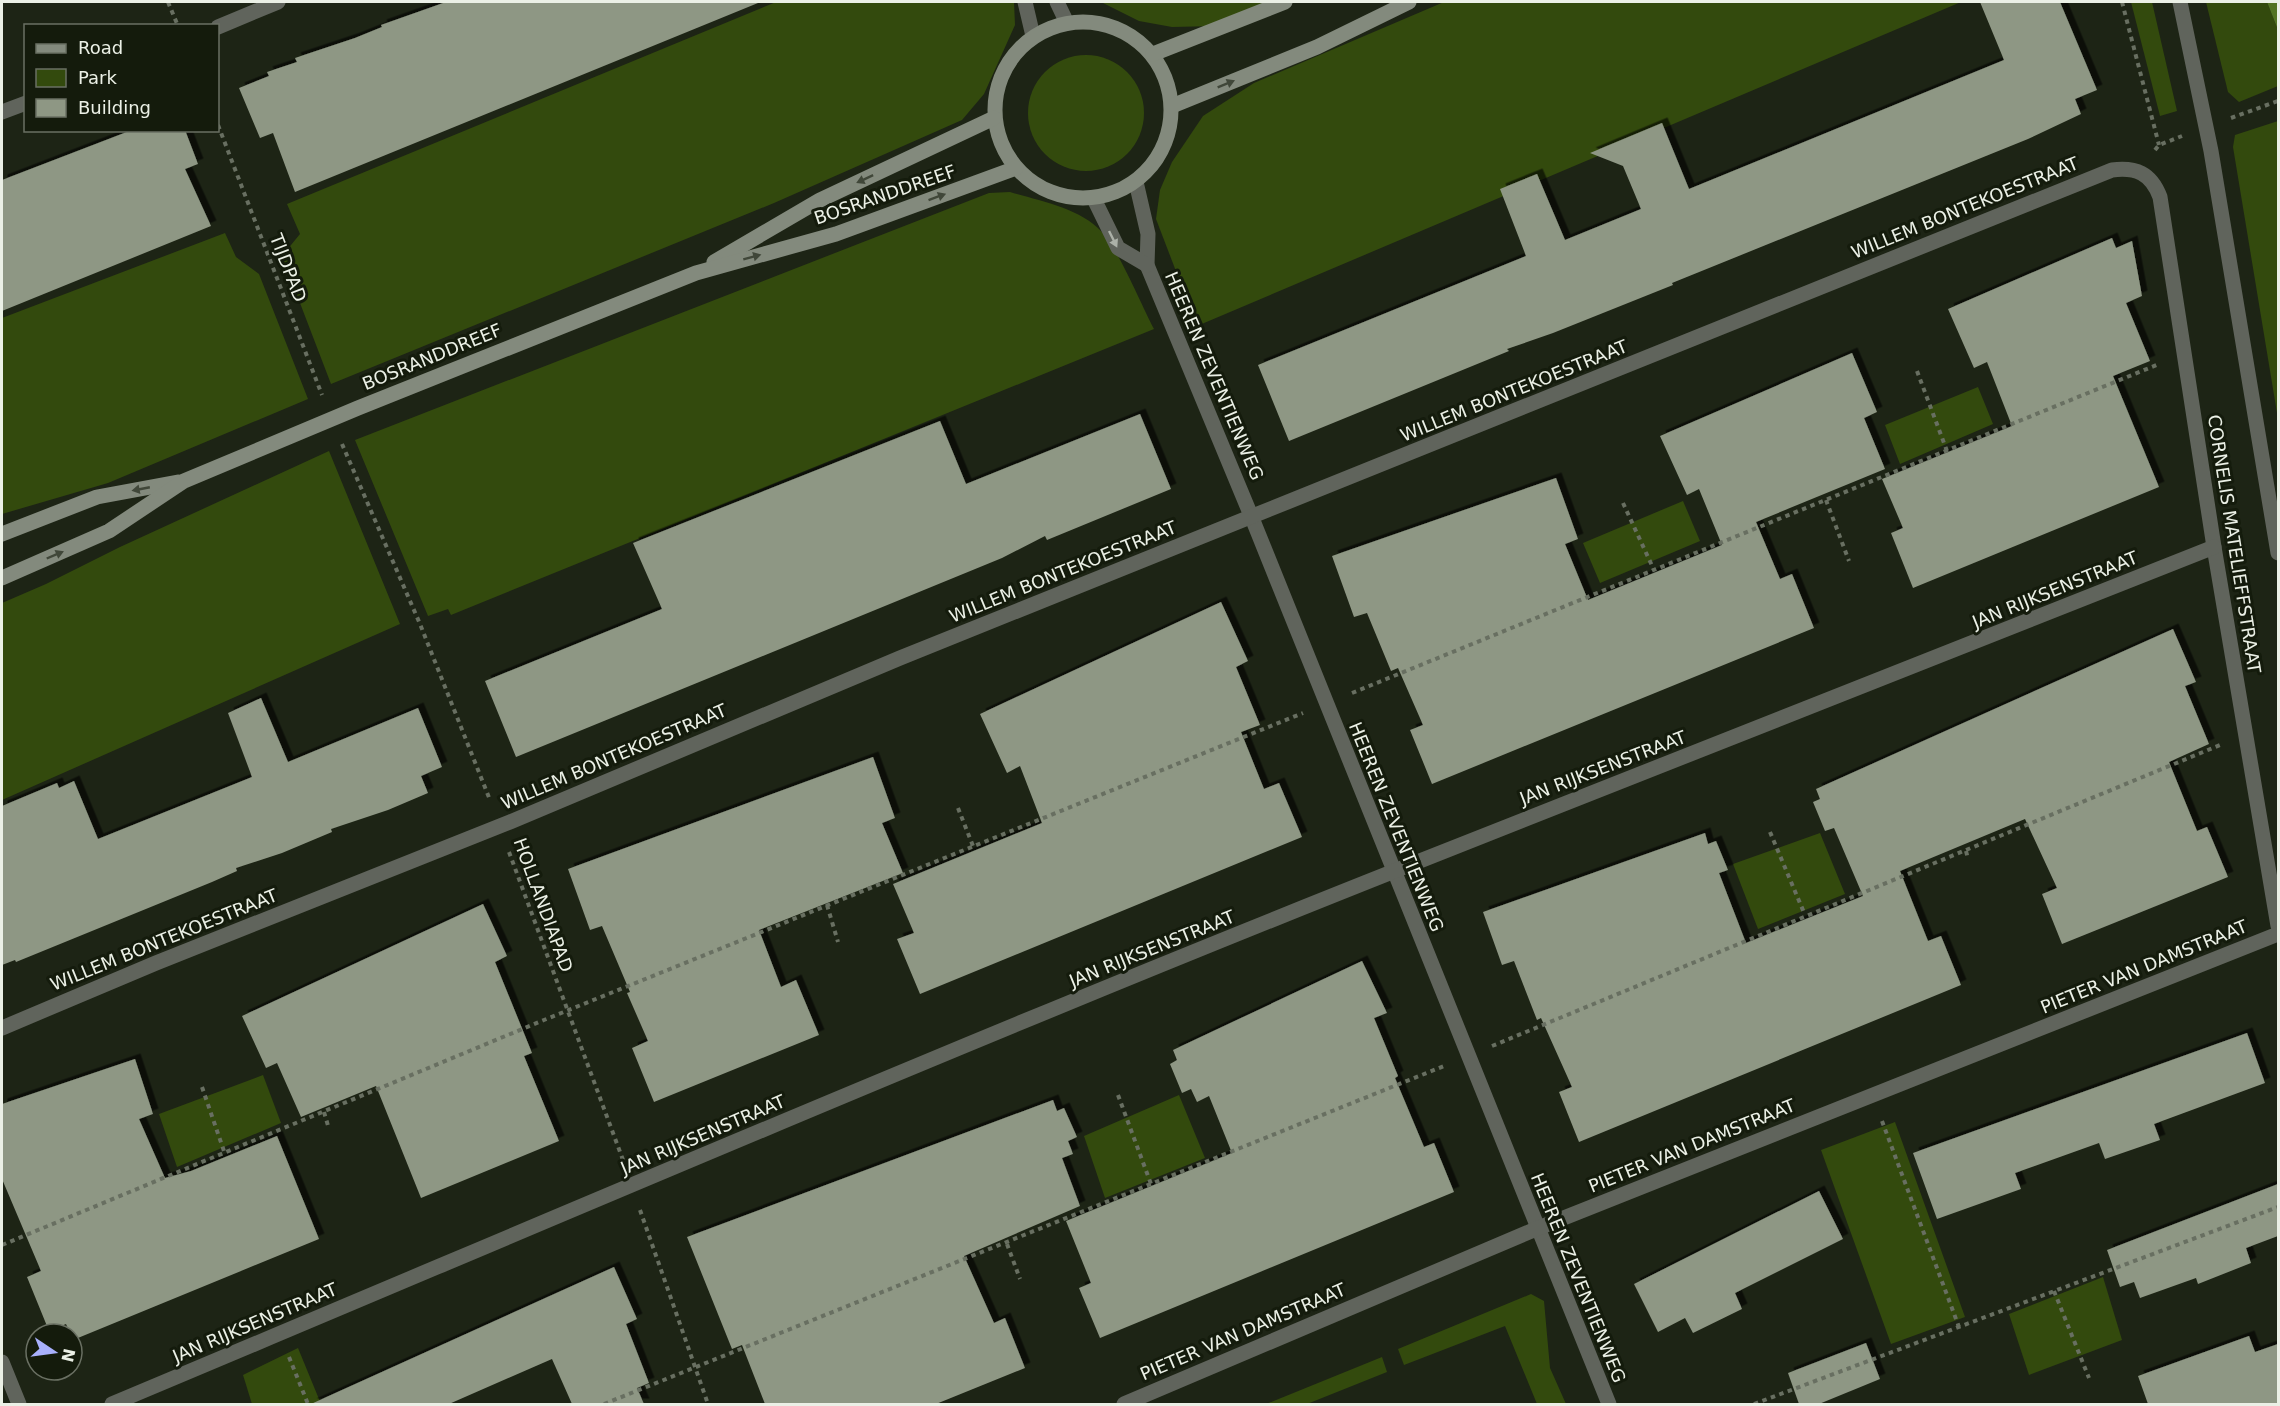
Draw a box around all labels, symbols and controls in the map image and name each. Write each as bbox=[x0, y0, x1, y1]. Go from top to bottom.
legend bbox=[24, 24, 219, 132]
text: Road bbox=[78, 37, 123, 58]
text: Park bbox=[78, 67, 117, 88]
one-way arrow bbox=[1218, 79, 1236, 89]
text: Building bbox=[78, 97, 151, 118]
street label: WILLEM BONTEKOESTRAAT bbox=[1848, 152, 2082, 263]
street label: BOSRANDDREEF bbox=[811, 160, 958, 229]
one-way arrow bbox=[857, 174, 874, 183]
one-way arrow bbox=[928, 192, 946, 202]
street label: TIJDPAD bbox=[266, 230, 311, 305]
one-way arrow bbox=[1108, 230, 1118, 247]
one-way arrow bbox=[743, 252, 761, 261]
street label: HEEREN ZEVENTIENWEG bbox=[1161, 268, 1268, 483]
street label: BOSRANDDREEF bbox=[359, 319, 505, 394]
street label: WILLEM BONTEKOESTRAAT bbox=[1397, 335, 1631, 446]
street label: CORNELIS MATELIEFFSTRAAT bbox=[2204, 413, 2265, 676]
one-way arrow bbox=[131, 485, 150, 494]
street label: WILLEM BONTEKOESTRAAT bbox=[946, 516, 1180, 627]
street label: JAN RIJKSENSTRAAT bbox=[1968, 546, 2142, 633]
one-way arrow bbox=[47, 550, 65, 560]
street label: WILLEM BONTEKOESTRAAT bbox=[498, 699, 731, 814]
street label: HEEREN ZEVENTIENWEG bbox=[1345, 719, 1448, 935]
street label: JAN RIJKSENSTRAAT bbox=[1516, 726, 1690, 809]
street label: HOLLANDIAPAD bbox=[509, 835, 578, 975]
street label: WILLEM BONTEKOESTRAAT bbox=[47, 884, 281, 995]
street label: JAN RIJKSENSTRAAT bbox=[1065, 905, 1239, 992]
street label: PIETER VAN DAMSTRAAT bbox=[2037, 915, 2251, 1018]
street label: JAN RIJKSENSTRAAT bbox=[616, 1090, 789, 1179]
street label: PIETER VAN DAMSTRAAT bbox=[1585, 1094, 1799, 1197]
street label: HEEREN ZEVENTIENWEG bbox=[1527, 1170, 1630, 1386]
street label: JAN RIJKSENSTRAAT bbox=[168, 1278, 341, 1367]
street label: PIETER VAN DAMSTRAAT bbox=[1137, 1278, 1350, 1384]
north arrow bbox=[24, 1322, 84, 1382]
text: N bbox=[57, 1347, 79, 1364]

